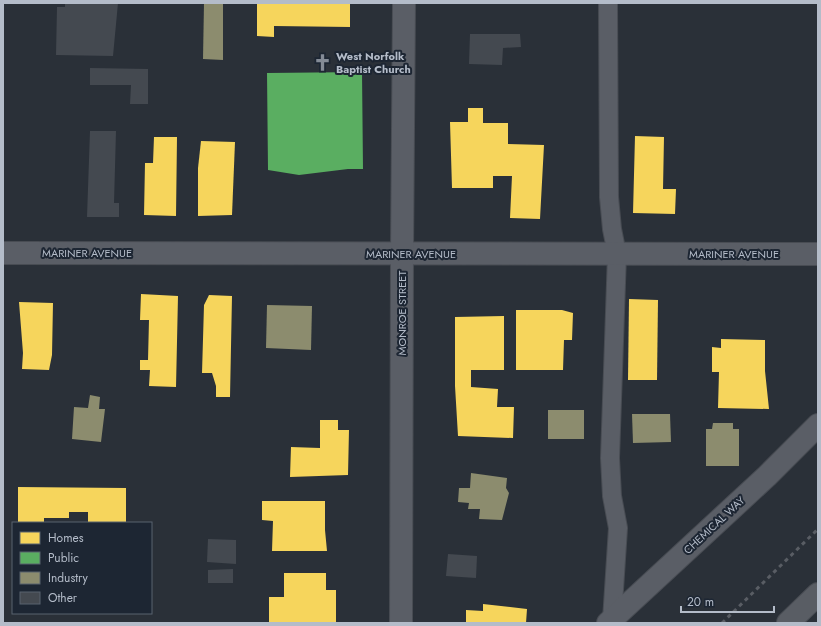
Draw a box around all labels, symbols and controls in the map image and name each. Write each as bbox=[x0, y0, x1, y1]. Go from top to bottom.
place label: West Norfolk Baptist Church bbox=[336, 48, 411, 77]
church icon: West Norfolk Baptist Church bbox=[313, 52, 333, 72]
street label: MARINER AVENUE bbox=[42, 245, 132, 261]
street label: MARINER AVENUE bbox=[366, 246, 456, 262]
street label: MARINER AVENUE bbox=[689, 246, 779, 262]
street label: MONROE STREET bbox=[394, 271, 410, 355]
street label: CHEMICAL WAY bbox=[680, 492, 749, 558]
legend bbox=[12, 522, 152, 614]
text: Homes bbox=[48, 529, 84, 547]
text: Public bbox=[48, 549, 79, 567]
text: Industry bbox=[48, 569, 89, 587]
scale bar bbox=[681, 588, 774, 614]
text: Other bbox=[48, 589, 78, 607]
text: 20 m bbox=[687, 593, 714, 611]

